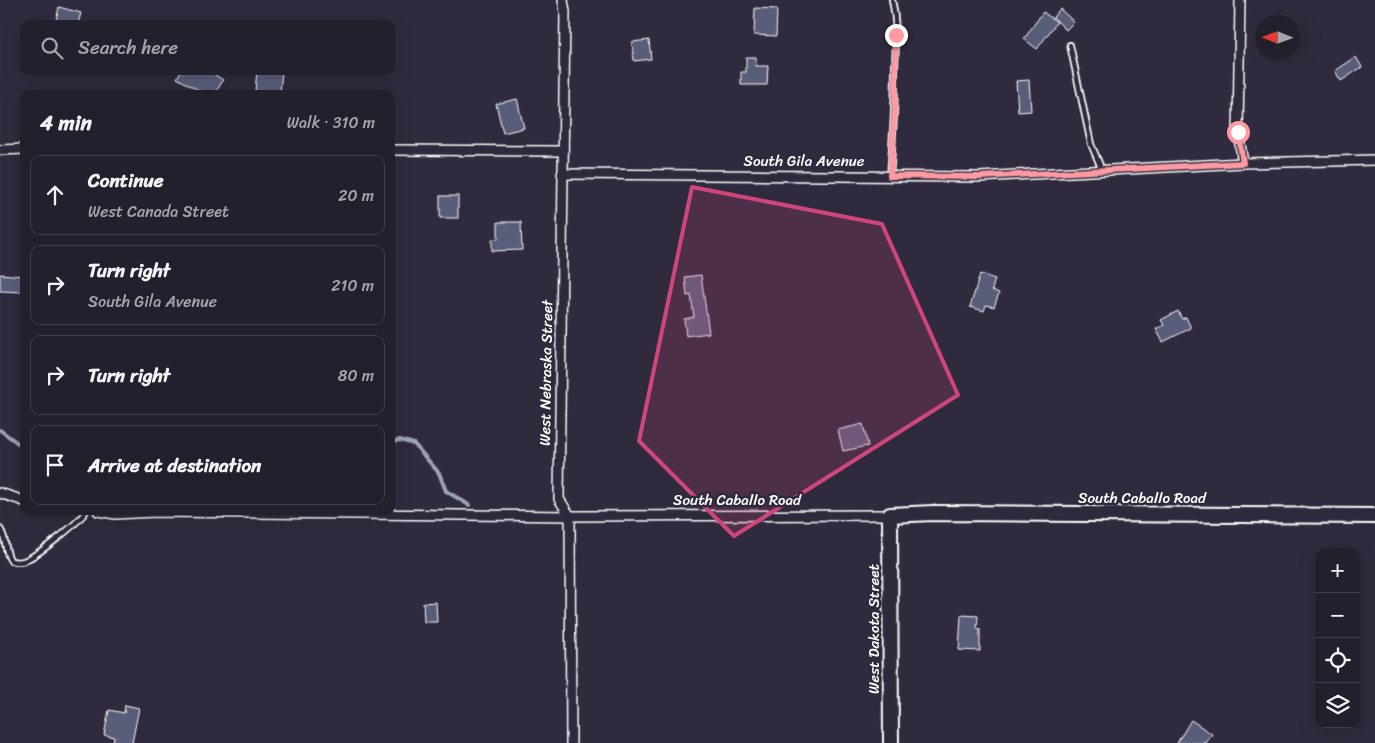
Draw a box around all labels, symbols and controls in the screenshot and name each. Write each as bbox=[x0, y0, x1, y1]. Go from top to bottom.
north arrow bbox=[1255, 15, 1300, 60]
search box bbox=[20, 20, 395, 75]
route end bbox=[885, 24, 908, 47]
text: Search here bbox=[78, 31, 178, 64]
icon: search bbox=[38, 34, 66, 62]
text: 4 min bbox=[40, 104, 92, 142]
text: Walk · 310 m bbox=[287, 108, 375, 137]
route start bbox=[1227, 121, 1250, 144]
street label: South Gila Avenue bbox=[744, 148, 865, 174]
text: Continue bbox=[88, 164, 164, 197]
icon: ahead bbox=[41, 181, 69, 209]
text: 20 m bbox=[338, 181, 374, 210]
text: West Canada Street bbox=[88, 197, 229, 226]
text: Turn right bbox=[88, 254, 170, 287]
icon: right bbox=[41, 271, 69, 299]
text: 210 m bbox=[331, 271, 374, 300]
text: South Gila Avenue bbox=[88, 287, 217, 316]
street label: West Nebraska Street bbox=[532, 299, 560, 446]
text: Turn right bbox=[88, 359, 170, 392]
icon: right bbox=[41, 361, 69, 389]
text: 80 m bbox=[338, 361, 374, 390]
text: Arrive at destination bbox=[88, 449, 261, 482]
icon: arrive bbox=[41, 451, 69, 479]
street label: South Caballo Road bbox=[1078, 485, 1207, 511]
street label: South Caballo Road bbox=[673, 487, 802, 513]
map controls bbox=[1315, 548, 1360, 728]
button: + bbox=[1315, 548, 1360, 593]
street label: West Dakota Street bbox=[861, 563, 887, 694]
button: − bbox=[1315, 593, 1360, 638]
button: locate bbox=[1315, 638, 1360, 683]
button: layers bbox=[1315, 683, 1360, 728]

